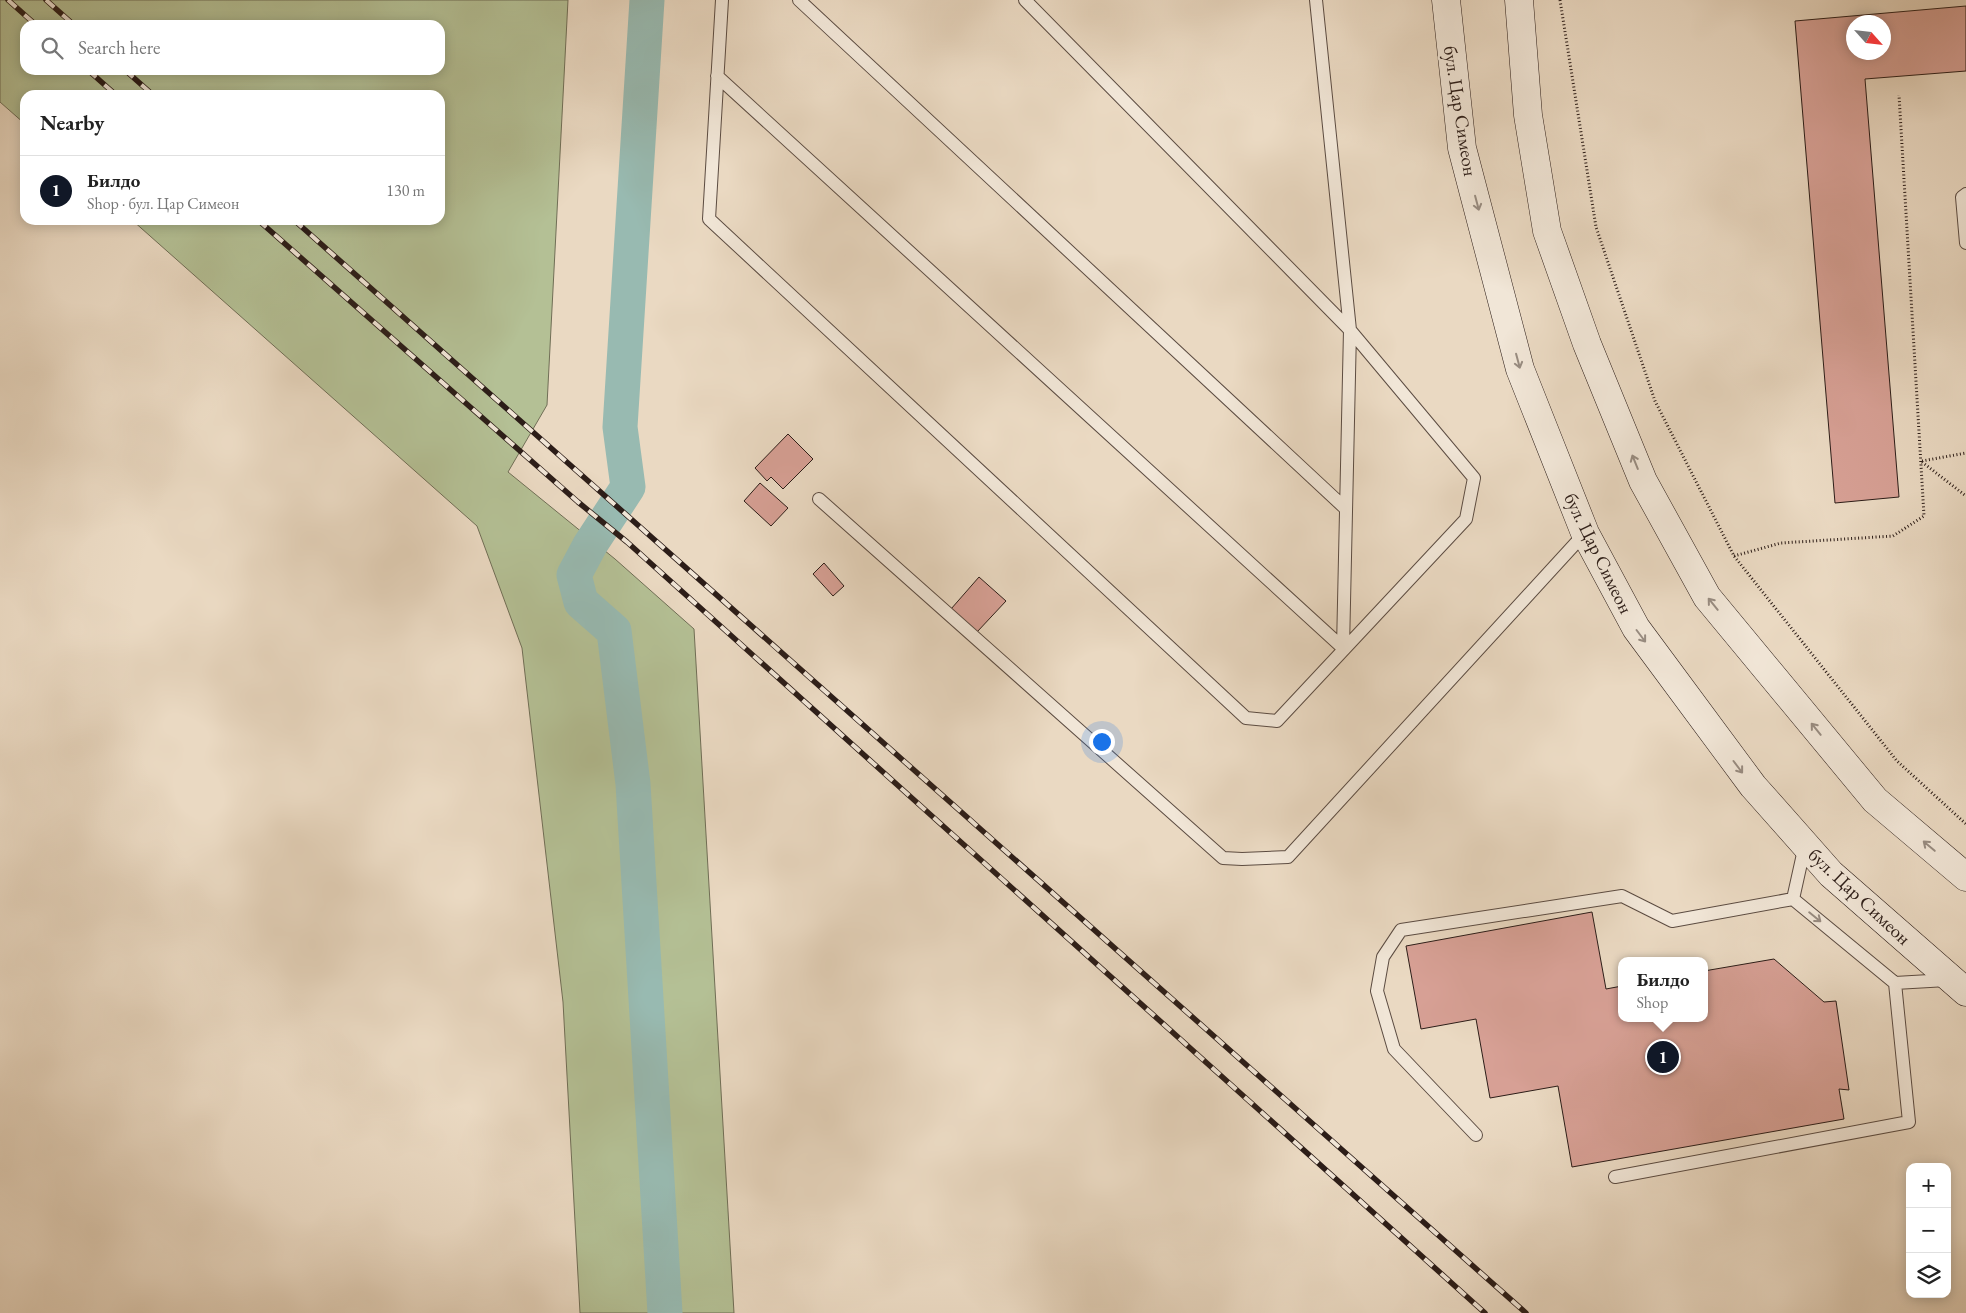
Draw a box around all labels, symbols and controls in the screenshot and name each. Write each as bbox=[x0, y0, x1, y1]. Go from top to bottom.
north arrow bbox=[1846, 15, 1891, 60]
search box bbox=[20, 20, 445, 75]
icon: search bbox=[38, 34, 66, 62]
text: Search here bbox=[78, 35, 160, 60]
street label: бул. Цар Симеон bbox=[1438, 44, 1483, 178]
text: Nearby bbox=[40, 109, 104, 136]
text: Билдо bbox=[87, 168, 140, 193]
text: 1 bbox=[52, 180, 60, 201]
text: 130 m bbox=[386, 180, 425, 201]
text: Shop · бул. Цар Симеон bbox=[87, 193, 239, 214]
one-way arrow bbox=[1473, 195, 1482, 211]
one-way arrow bbox=[1514, 352, 1523, 368]
one-way arrow bbox=[1630, 454, 1639, 470]
street label: бул. Цар Симеон bbox=[1558, 489, 1639, 618]
one-way arrow bbox=[1707, 598, 1718, 611]
one-way arrow bbox=[1636, 629, 1647, 642]
one-way arrow bbox=[1811, 723, 1822, 736]
your location bbox=[1089, 729, 1115, 755]
one-way arrow bbox=[1733, 759, 1743, 773]
one-way arrow bbox=[1922, 840, 1935, 851]
street label: бул. Цар Симеон bbox=[1803, 842, 1916, 950]
one-way arrow bbox=[1808, 911, 1821, 922]
popup bbox=[1618, 957, 1708, 1022]
text: Билдо bbox=[1636, 967, 1690, 992]
text: Shop bbox=[1636, 992, 1668, 1013]
pin: 1 bbox=[1647, 1038, 1679, 1076]
map controls bbox=[1906, 1163, 1951, 1298]
button: + bbox=[1906, 1163, 1951, 1208]
button: − bbox=[1906, 1208, 1951, 1253]
button: layers bbox=[1906, 1253, 1951, 1298]

